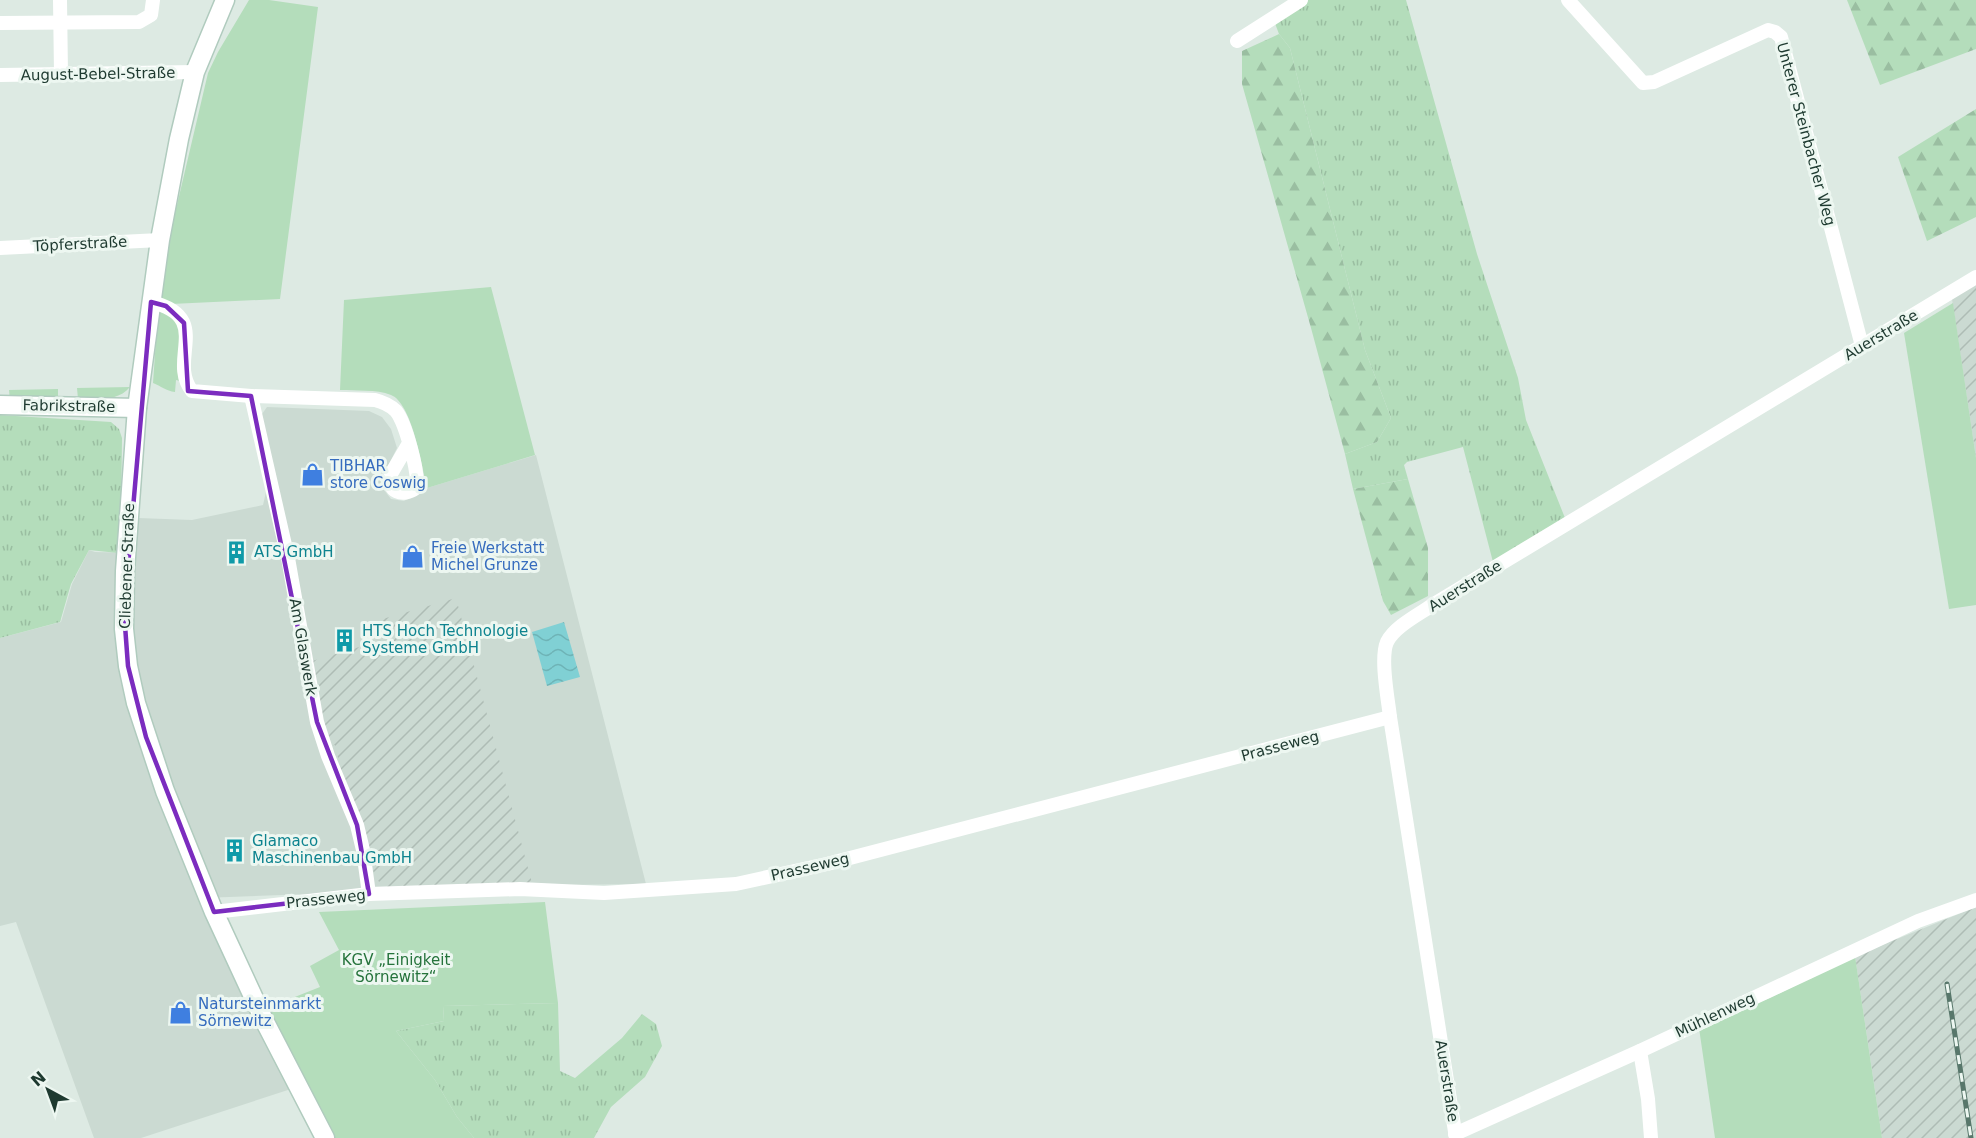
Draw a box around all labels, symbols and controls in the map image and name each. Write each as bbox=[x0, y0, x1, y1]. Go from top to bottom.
street label: Unterer Steinbacher Weg bbox=[1773, 40, 1839, 228]
street label: August-Bebel-Straße bbox=[21, 64, 175, 84]
street label: Töpferstraße bbox=[31, 233, 128, 256]
street label: Auerstraße bbox=[1841, 306, 1921, 364]
street label: Fabrikstraße bbox=[22, 396, 116, 416]
place label: TIBHAR store Coswig bbox=[329, 457, 426, 492]
shop icon: TIBHAR store Coswig bbox=[299, 462, 325, 488]
street label: Cliebener Straße bbox=[116, 503, 138, 629]
building icon: ATS GmbH bbox=[223, 539, 249, 565]
place label: Freie Werkstatt Michel Grunze bbox=[431, 539, 545, 574]
place label: ATS GmbH bbox=[254, 543, 334, 561]
shop icon: Freie Werkstatt Michel Grunze bbox=[400, 544, 426, 570]
street label: Auerstraße bbox=[1425, 556, 1505, 616]
street label: Am Glaswerk bbox=[286, 597, 320, 698]
place label: HTS Hoch Technologie Systeme GmbH bbox=[362, 622, 528, 657]
building icon: HTS Hoch Technologie Systeme GmbH bbox=[331, 627, 357, 653]
street label: Prasseweg bbox=[1239, 727, 1321, 765]
place label: Glamaco Maschinenbau GmbH bbox=[252, 832, 412, 867]
building icon: Glamaco Maschinenbau GmbH bbox=[221, 837, 247, 863]
street label: Prasseweg bbox=[769, 849, 851, 885]
street label: Prasseweg bbox=[285, 886, 367, 912]
park label: KGV „Einigkeit Sörnewitz“ bbox=[342, 951, 450, 986]
street label: Mühlenweg bbox=[1672, 989, 1758, 1041]
place label: Natursteinmarkt Sörnewitz bbox=[198, 995, 321, 1030]
shop icon: Natursteinmarkt Sörnewitz bbox=[167, 1000, 193, 1026]
street label: Auerstraße bbox=[1432, 1039, 1462, 1123]
north arrow bbox=[18, 1060, 78, 1120]
text: N bbox=[27, 1067, 50, 1091]

